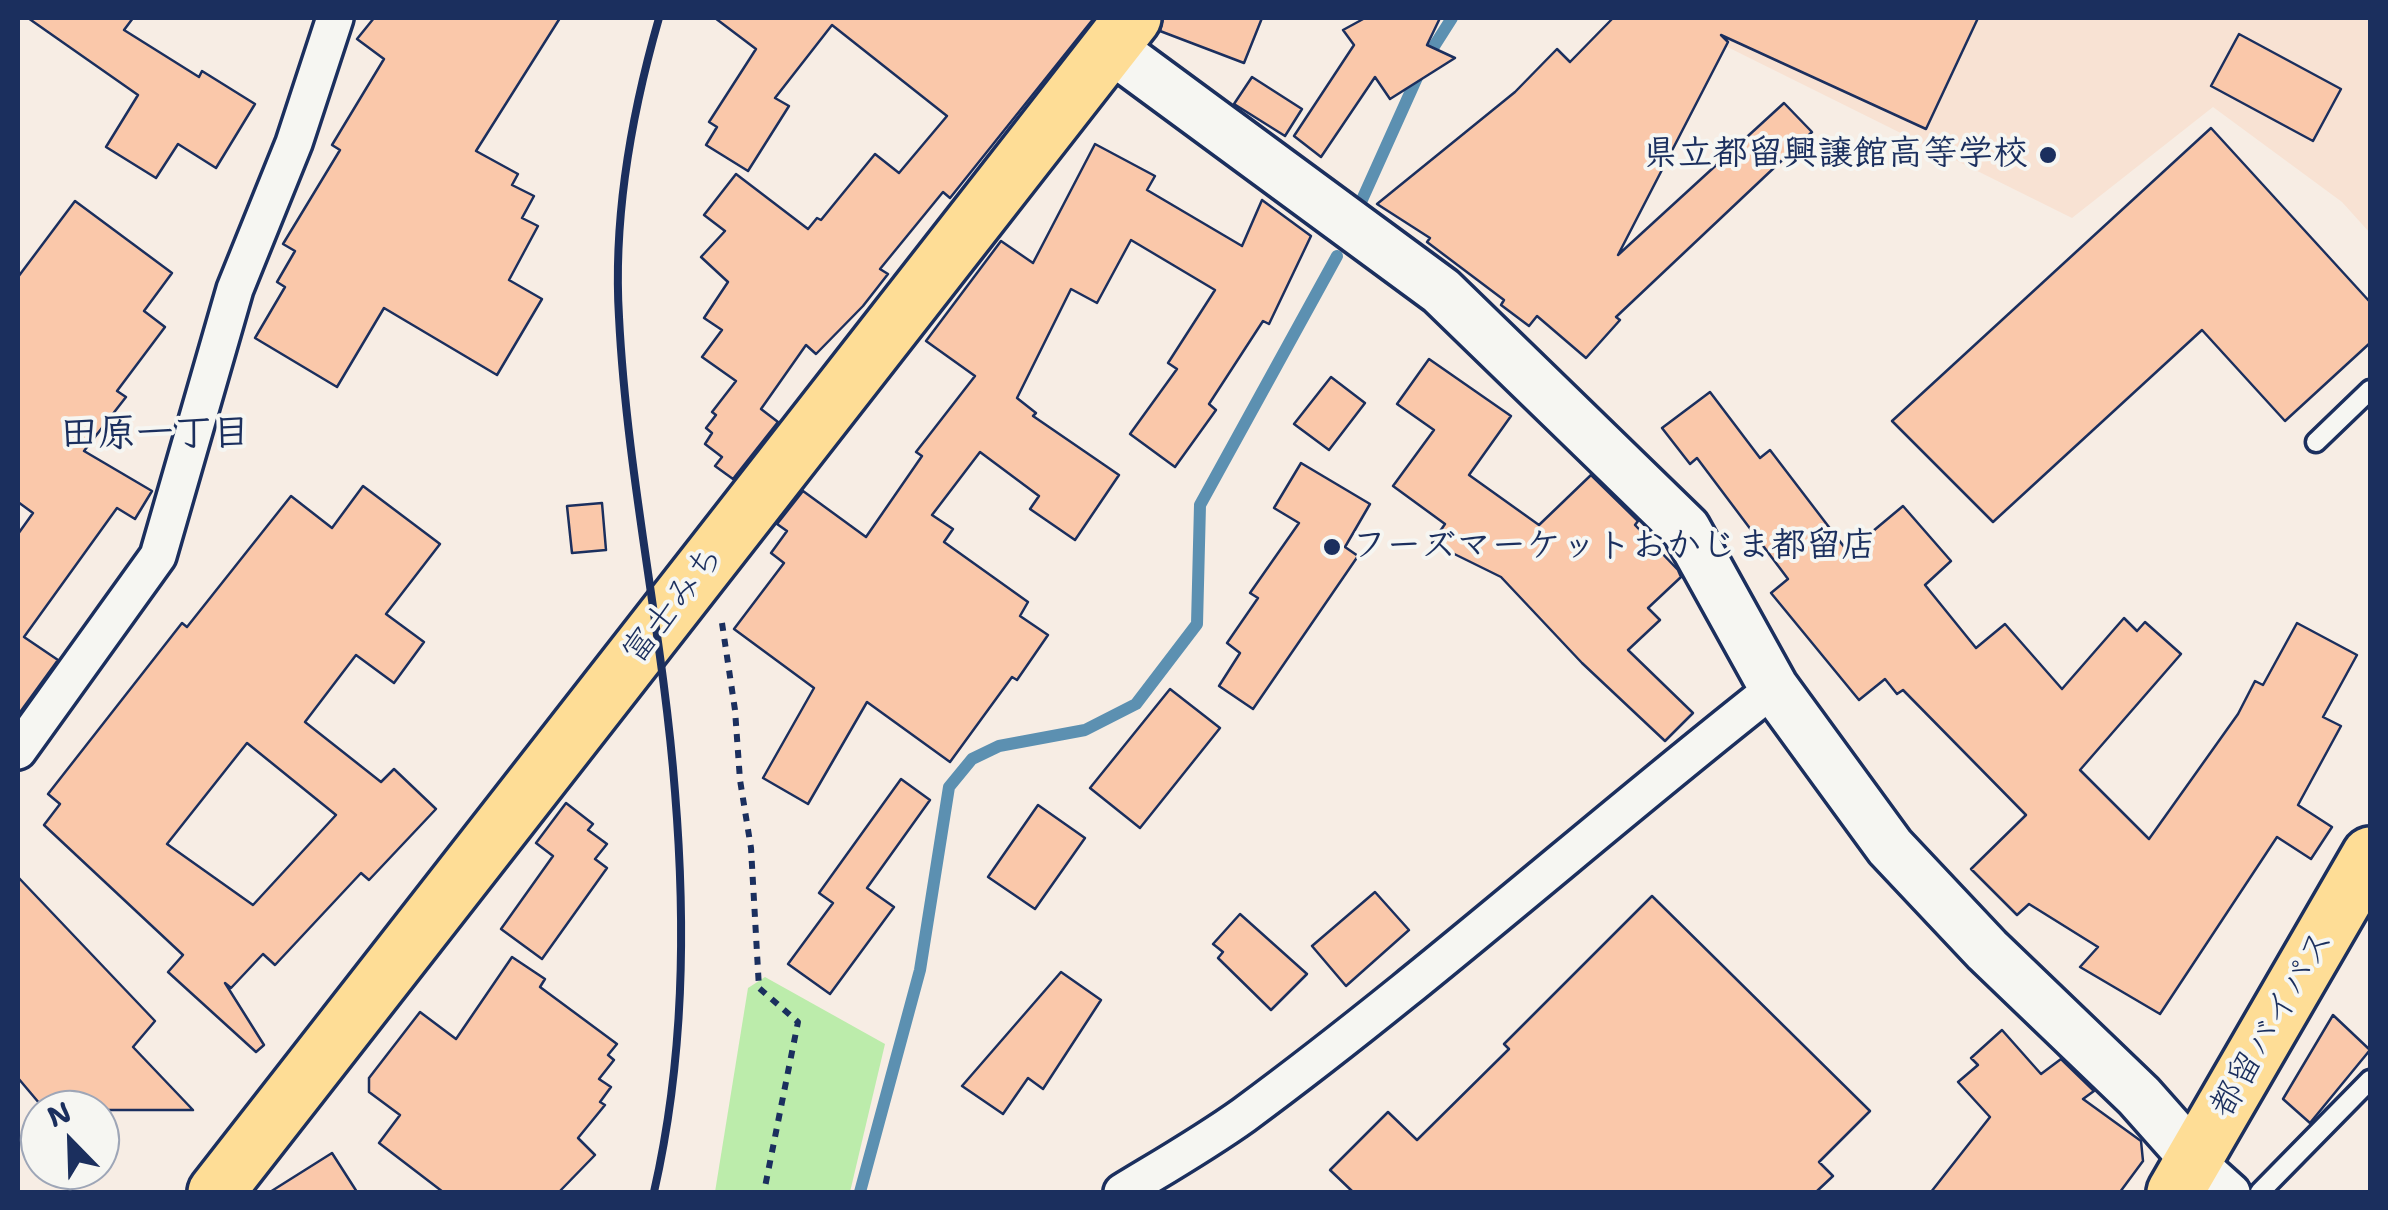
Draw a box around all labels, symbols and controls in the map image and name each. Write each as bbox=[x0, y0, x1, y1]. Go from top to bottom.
place label: 県立都留興譲館高等学校 bbox=[1643, 134, 2028, 176]
marker: 県立都留興譲館高等学校 bbox=[2037, 144, 2059, 166]
district label: 田原一丁目 bbox=[60, 412, 250, 458]
place label: フーズマーケットおかじま都留店 bbox=[1352, 526, 1876, 568]
marker: フーズマーケットおかじま都留店 bbox=[1321, 536, 1343, 558]
street label: 富士みち bbox=[614, 537, 734, 673]
street label: 都留バイパス bbox=[2202, 923, 2344, 1125]
north arrow bbox=[20, 1090, 120, 1190]
text: N bbox=[41, 1092, 77, 1136]

